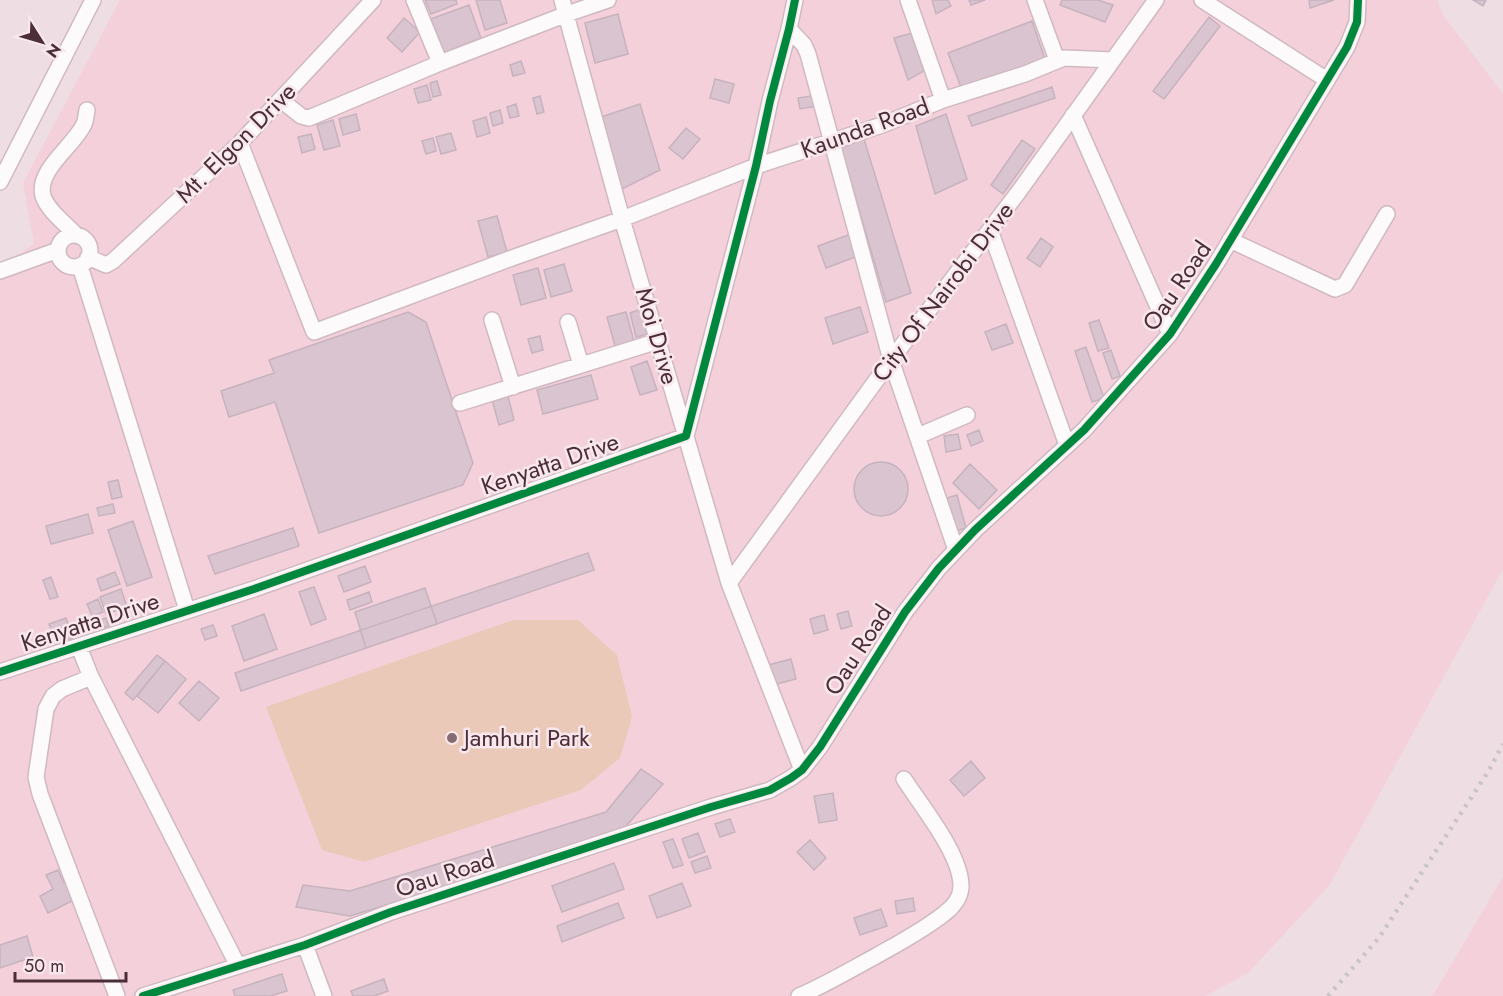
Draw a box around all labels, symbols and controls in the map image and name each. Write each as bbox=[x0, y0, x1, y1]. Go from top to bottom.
north arrow bbox=[12, 12, 72, 72]
text: N bbox=[41, 39, 67, 63]
street label: Mt. Elgon Drive bbox=[167, 74, 304, 211]
street label: Kaunda Road bbox=[796, 88, 934, 167]
street label: City Of Nairobi Drive bbox=[863, 194, 1022, 389]
street label: Oau Road bbox=[1134, 234, 1220, 338]
street label: Moi Drive bbox=[627, 283, 688, 388]
street label: Kenyatta Drive bbox=[476, 424, 623, 503]
street label: Kenyatta Drive bbox=[16, 583, 163, 660]
street label: Oau Road bbox=[815, 597, 900, 702]
place label: Jamhuri Park bbox=[461, 720, 590, 755]
marker: Jamhuri Park bbox=[445, 731, 459, 745]
street label: Oau Road bbox=[391, 841, 499, 906]
scale bar bbox=[15, 945, 126, 983]
text: 50 m bbox=[24, 953, 64, 979]

